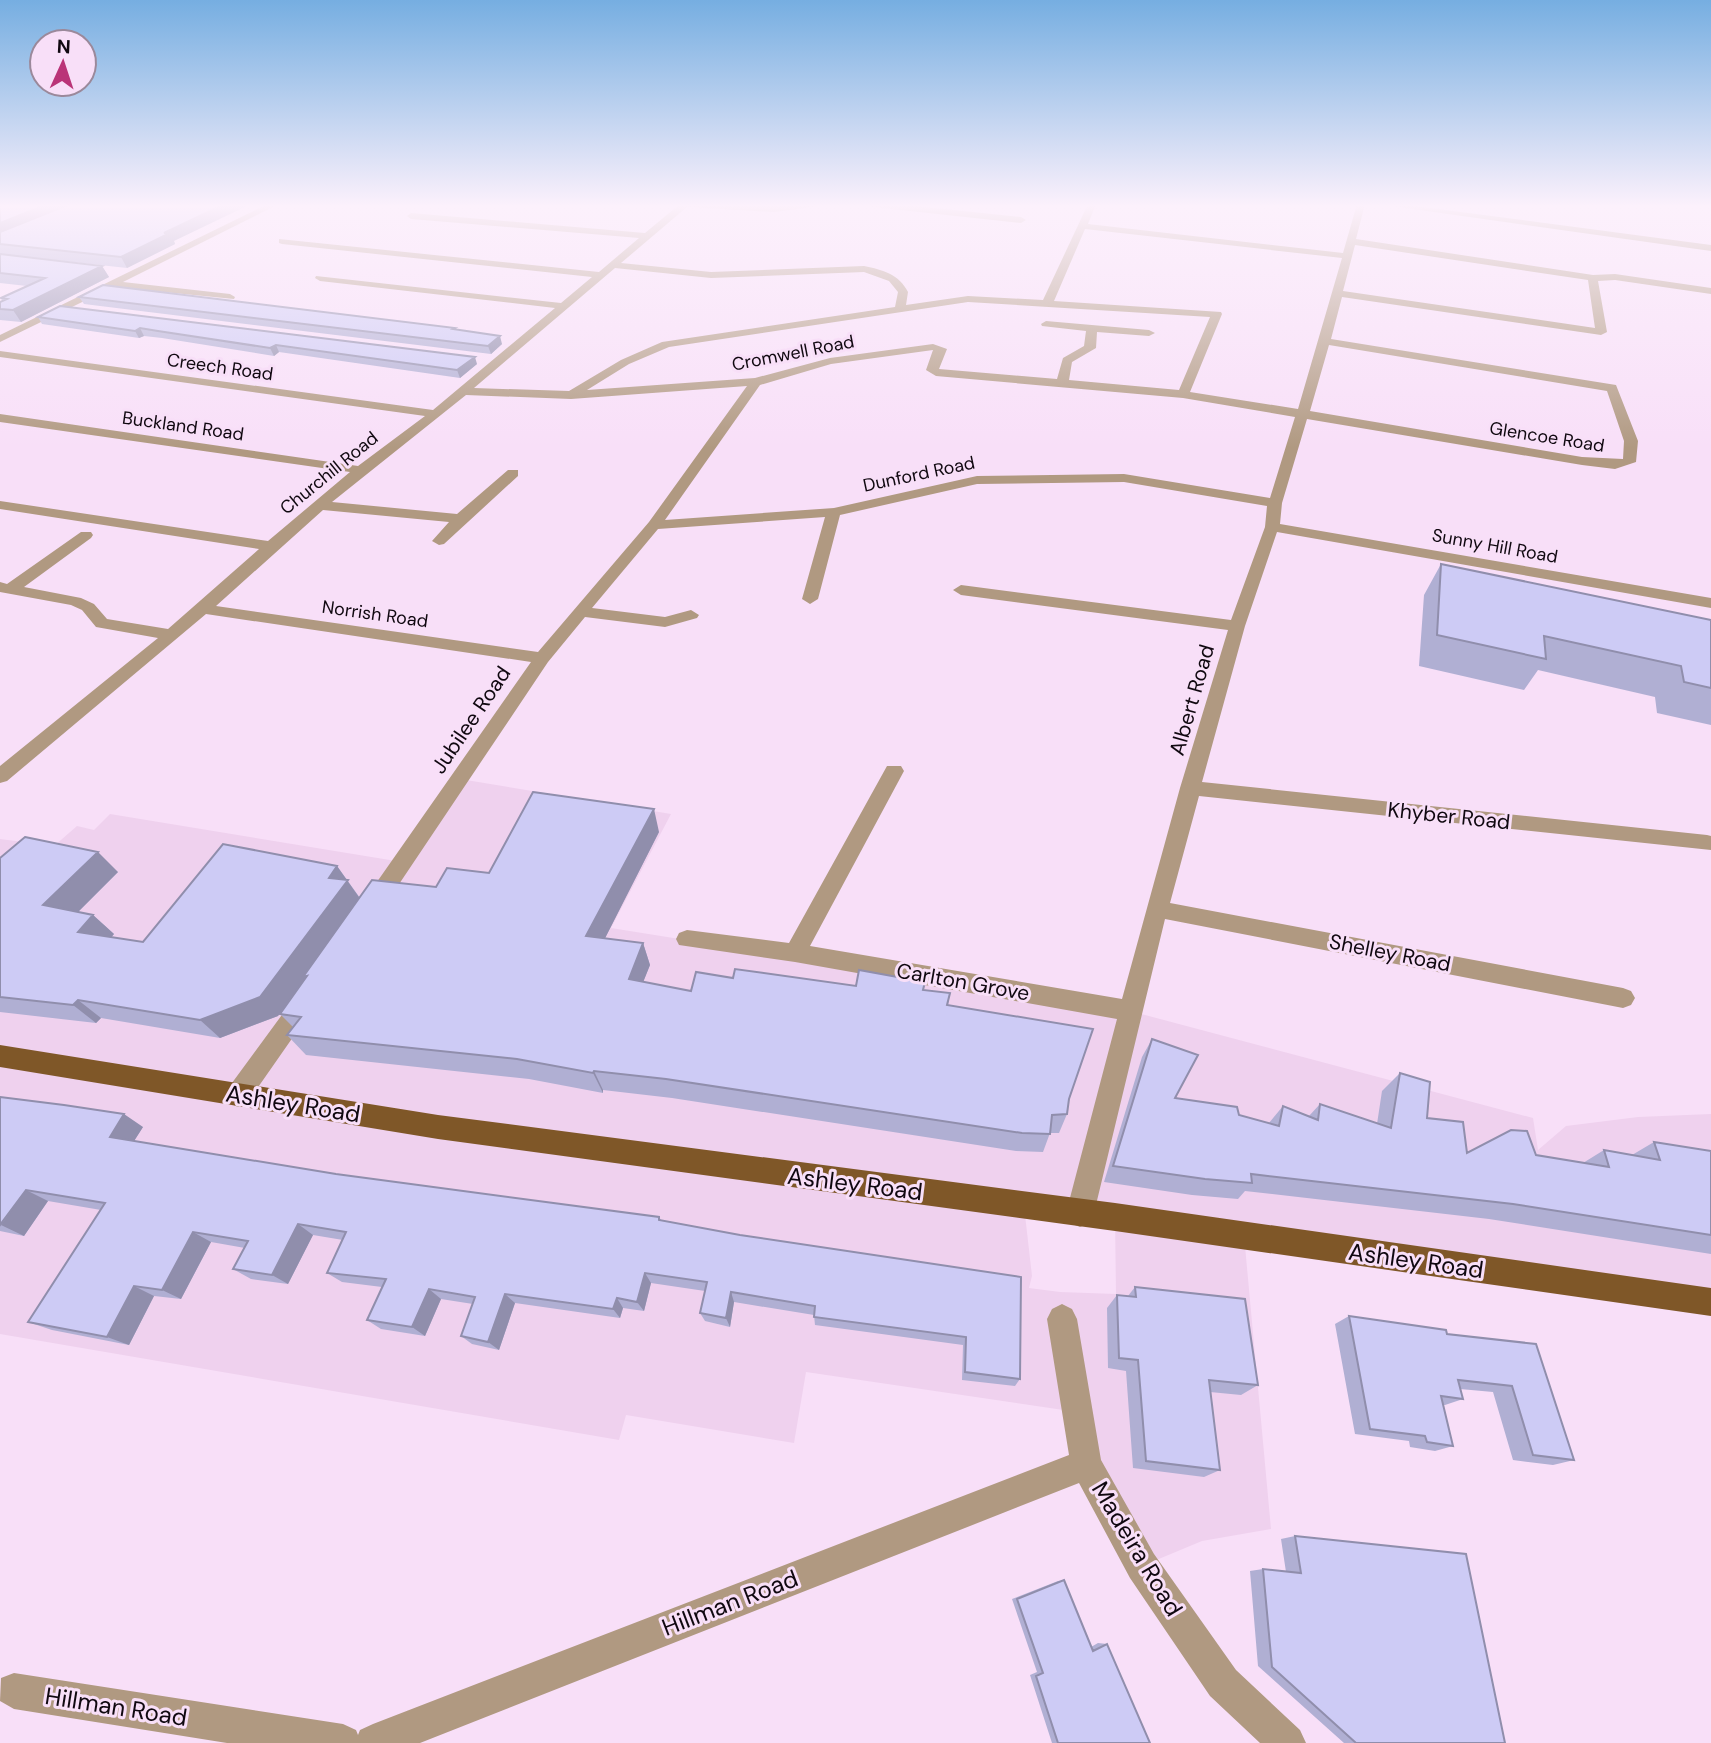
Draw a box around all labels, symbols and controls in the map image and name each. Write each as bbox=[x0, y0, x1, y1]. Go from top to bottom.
north arrow bbox=[28, 28, 98, 98]
text: N bbox=[56, 34, 71, 59]
street label: Cromwell Road bbox=[730, 329, 856, 377]
street label: Creech Road bbox=[165, 348, 275, 386]
street label: Buckland Road bbox=[121, 406, 245, 446]
street label: Glencoe Road bbox=[1488, 416, 1606, 458]
street label: Churchill Road bbox=[275, 426, 383, 520]
street label: Dunford Road bbox=[861, 450, 977, 498]
street label: Sunny Hill Road bbox=[1430, 523, 1560, 569]
street label: Norrish Road bbox=[320, 595, 430, 633]
street label: Albert Road bbox=[1163, 641, 1221, 759]
street label: Jubilee Road bbox=[425, 661, 517, 779]
street label: Khyber Road bbox=[1386, 796, 1512, 836]
street label: Shelley Road bbox=[1327, 928, 1453, 978]
street label: Carlton Grove bbox=[894, 957, 1032, 1007]
street label: Ashley Road bbox=[224, 1078, 363, 1129]
street label: Ashley Road bbox=[786, 1160, 924, 1207]
street label: Ashley Road bbox=[1347, 1236, 1486, 1285]
street label: Madeira Road bbox=[1085, 1476, 1190, 1622]
street label: Hillman Road bbox=[657, 1562, 802, 1643]
street label: Hillman Road bbox=[43, 1680, 189, 1733]

